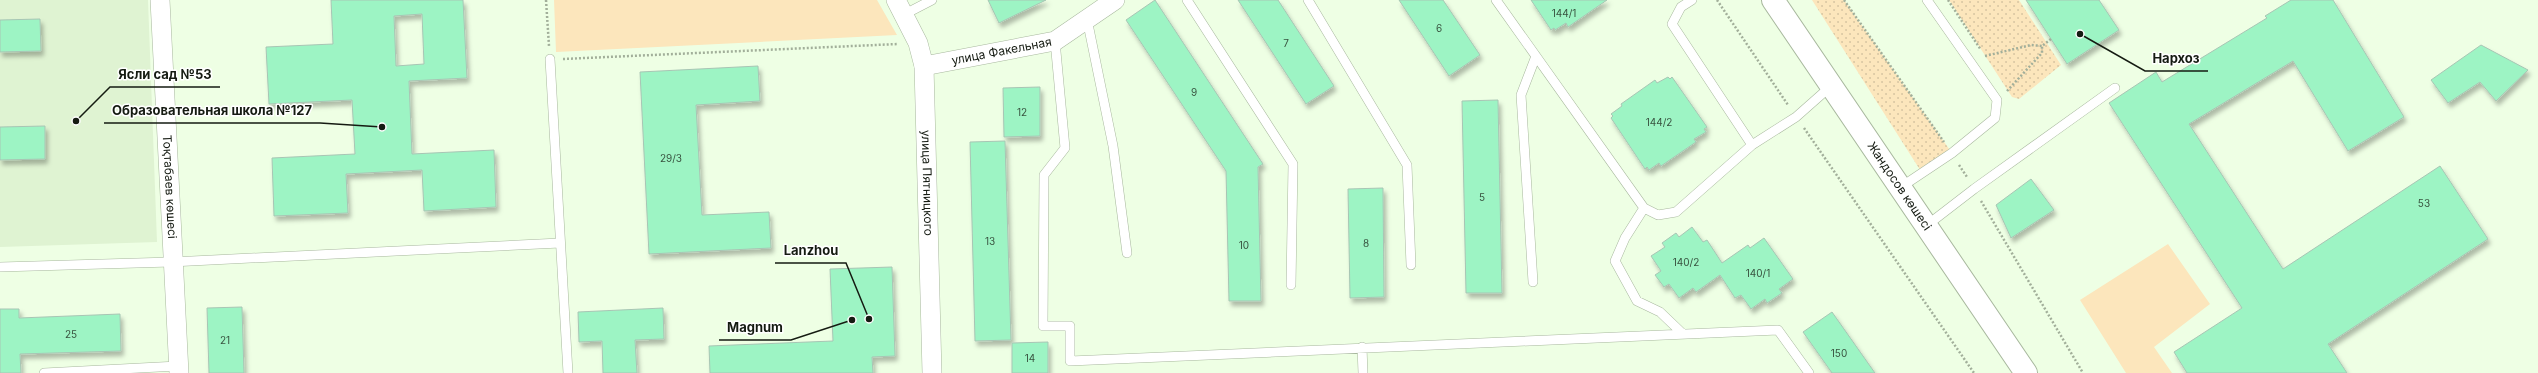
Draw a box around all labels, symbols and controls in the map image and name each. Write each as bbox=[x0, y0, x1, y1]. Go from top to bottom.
house number: 144/1 bbox=[1552, 7, 1576, 19]
house number: 6 bbox=[1436, 22, 1442, 34]
street label: улица Факельная bbox=[950, 34, 1053, 68]
house number: 7 bbox=[1283, 37, 1289, 49]
callout: Нархоз bbox=[2145, 46, 2208, 71]
text: Нархоз bbox=[2152, 50, 2200, 66]
callout: Ясли сад №53 bbox=[110, 62, 220, 87]
text: Ясли сад №53 bbox=[118, 66, 212, 82]
house number: 9 bbox=[1191, 86, 1197, 98]
callout: Образовательная школа №127 bbox=[104, 98, 320, 123]
text: Образовательная школа №127 bbox=[112, 102, 312, 118]
house number: 12 bbox=[1017, 106, 1027, 118]
house number: 144/2 bbox=[1646, 116, 1672, 128]
street label: улица Пятницкого bbox=[919, 130, 936, 236]
street label: Тоқтабаев көшесі bbox=[160, 134, 180, 239]
street label: Жандосов көшесі bbox=[1864, 139, 1935, 233]
house number: 29/3 bbox=[660, 152, 682, 164]
house number: 5 bbox=[1479, 191, 1485, 203]
house number: 53 bbox=[2418, 197, 2430, 209]
house number: 13 bbox=[985, 235, 995, 247]
house number: 8 bbox=[1363, 237, 1369, 249]
callout: Lanzhou bbox=[775, 238, 846, 263]
house number: 10 bbox=[1239, 239, 1249, 251]
text: Lanzhou bbox=[784, 242, 838, 258]
house number: 140/2 bbox=[1673, 256, 1699, 268]
house number: 140/1 bbox=[1746, 267, 1770, 279]
callout: Magnum bbox=[719, 315, 791, 340]
text: Magnum bbox=[727, 319, 783, 335]
house number: 25 bbox=[65, 328, 77, 340]
house number: 21 bbox=[220, 334, 230, 346]
house number: 150 bbox=[1831, 347, 1847, 359]
house number: 14 bbox=[1025, 352, 1035, 364]

